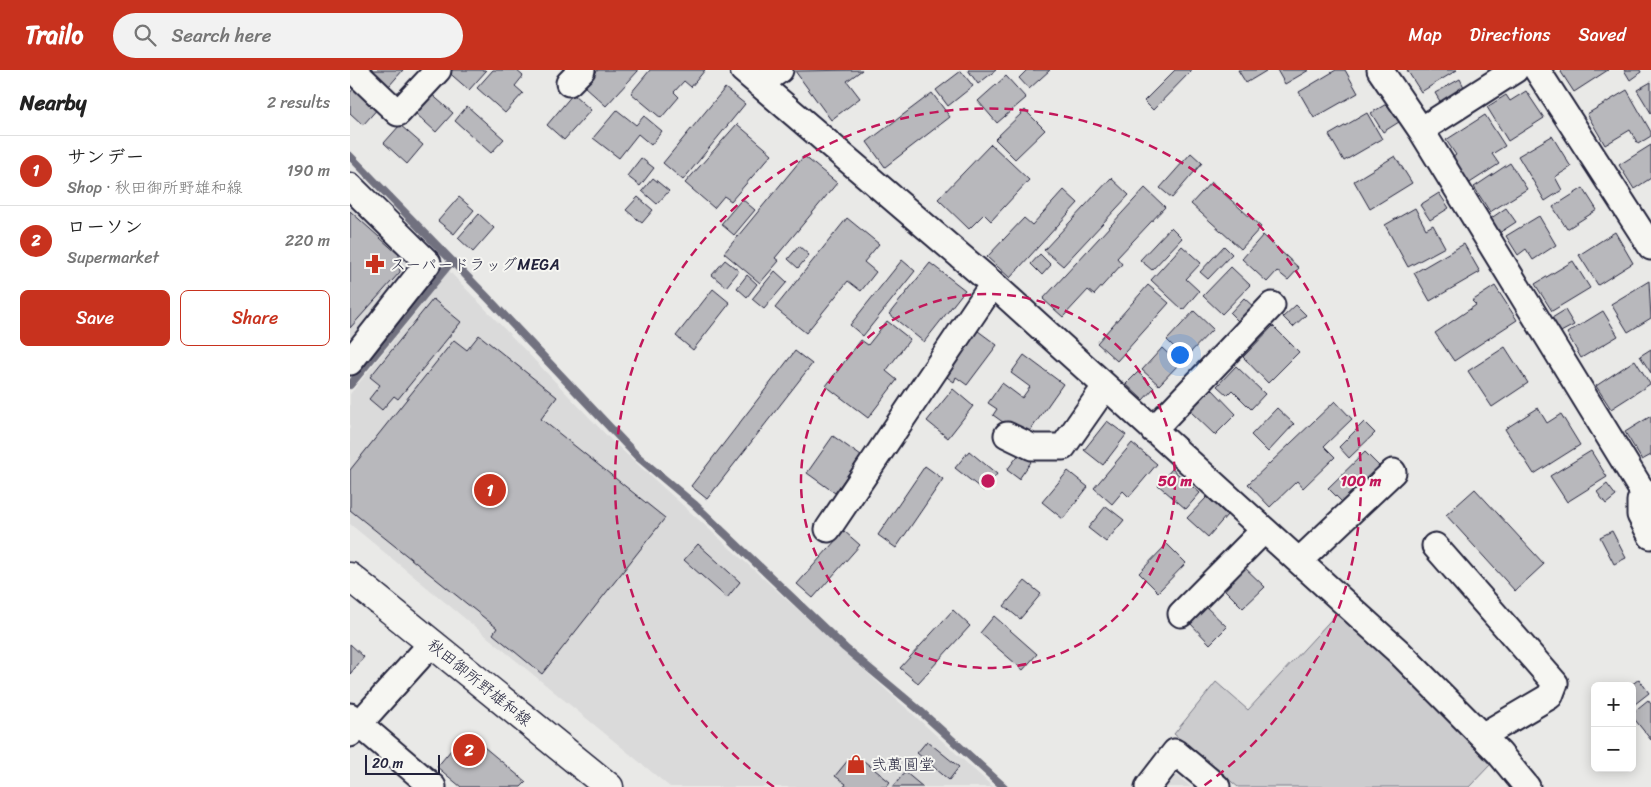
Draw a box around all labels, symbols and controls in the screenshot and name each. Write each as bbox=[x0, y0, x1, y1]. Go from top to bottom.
search box bbox=[113, 13, 463, 58]
text: Trailo bbox=[25, 14, 83, 56]
text: Search here bbox=[171, 19, 272, 52]
text: Map bbox=[1409, 19, 1442, 51]
text: Directions bbox=[1470, 19, 1551, 51]
text: Saved bbox=[1579, 19, 1626, 51]
icon: search bbox=[131, 21, 159, 49]
text: Nearby bbox=[20, 84, 86, 122]
text: 2 results bbox=[267, 88, 330, 117]
text: サンデー bbox=[67, 140, 144, 173]
text: 1 bbox=[33, 156, 39, 185]
text: 190 m bbox=[287, 156, 330, 185]
text: Shop · 秋田御所野雄和線 bbox=[67, 173, 243, 202]
text: ローソン bbox=[67, 210, 143, 243]
text: 2 bbox=[31, 226, 41, 255]
text: 220 m bbox=[285, 226, 330, 255]
text: Supermarket bbox=[67, 243, 159, 272]
place label: スーパードラッグMEGA bbox=[390, 250, 560, 279]
pharmacy icon: スーパードラッグMEGA bbox=[364, 253, 386, 275]
button: Save bbox=[20, 290, 170, 346]
button: Share bbox=[180, 290, 330, 346]
your location bbox=[1167, 342, 1193, 368]
text: 50 m bbox=[1158, 468, 1193, 494]
text: 100 m bbox=[1341, 468, 1382, 494]
pin: 1 bbox=[474, 471, 506, 509]
centre of rings bbox=[979, 472, 997, 490]
street label: 秋田御所野雄和線 bbox=[421, 631, 539, 734]
map controls bbox=[1591, 682, 1636, 772]
button: + bbox=[1591, 682, 1636, 727]
button: − bbox=[1591, 727, 1636, 772]
pin: 2 bbox=[453, 731, 485, 769]
place label: 弐萬圓堂 bbox=[871, 750, 935, 779]
text: 20 m bbox=[372, 751, 403, 776]
scale bar bbox=[365, 752, 440, 775]
shop icon: 弐萬圓堂 bbox=[845, 753, 867, 775]

